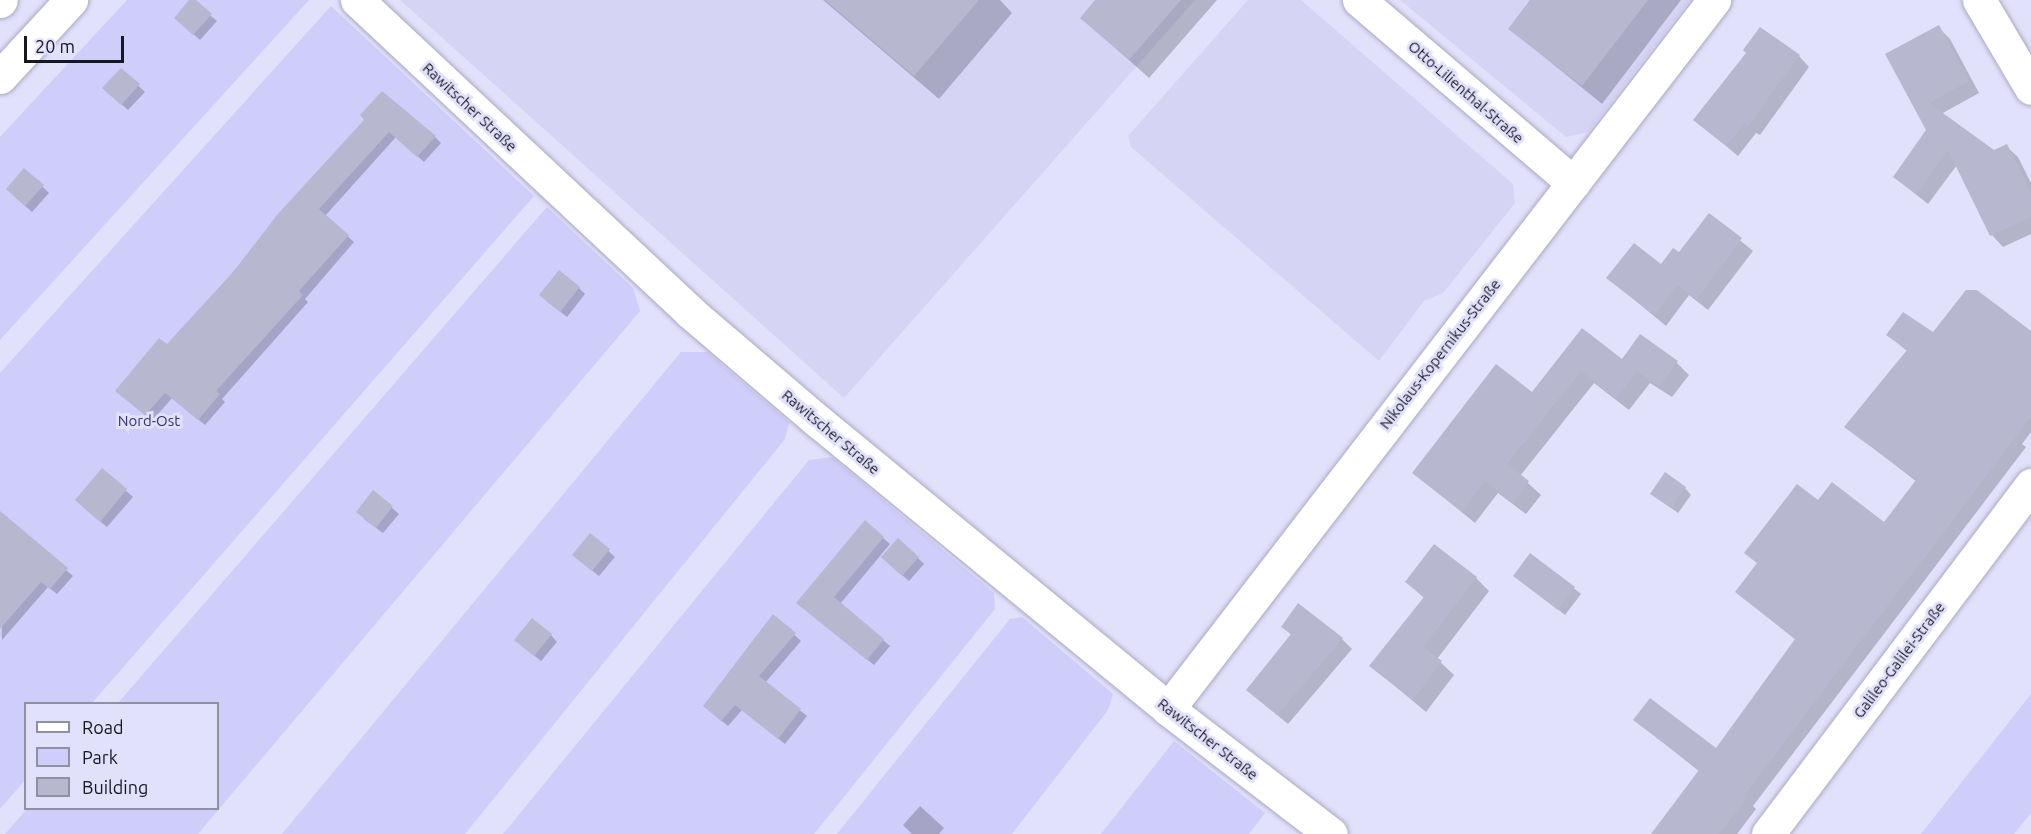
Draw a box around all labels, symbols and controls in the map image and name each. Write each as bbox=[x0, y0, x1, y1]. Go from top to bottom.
scale bar bbox=[27, 24, 128, 62]
text: 20 m bbox=[35, 36, 75, 56]
street label: Otto-Lilienthal-Straße bbox=[1405, 37, 1527, 147]
street label: Rawitscher Straße bbox=[419, 59, 521, 155]
street label: Nikolaus-Kopernikus-Straße bbox=[1376, 275, 1504, 433]
street label: Rawitscher Straße bbox=[778, 386, 884, 478]
park label: Nord-Ost bbox=[118, 412, 180, 430]
street label: Galileo-Galilei-Straße bbox=[1850, 598, 1948, 722]
street label: Rawitscher Straße bbox=[1154, 694, 1262, 784]
legend bbox=[24, 702, 219, 810]
text: Road bbox=[82, 717, 124, 737]
text: Park bbox=[82, 747, 118, 767]
text: Building bbox=[82, 777, 148, 797]

